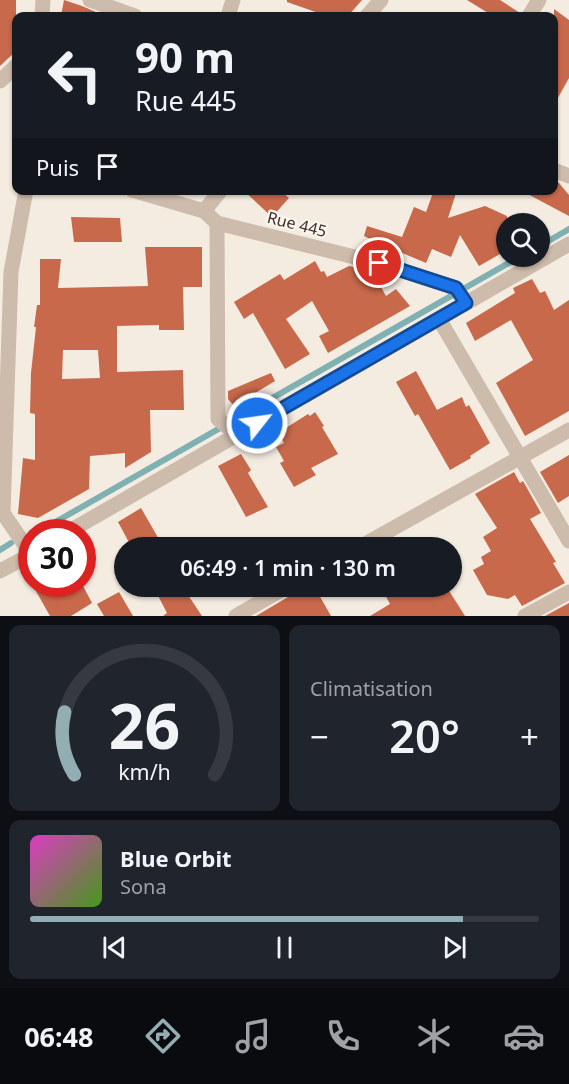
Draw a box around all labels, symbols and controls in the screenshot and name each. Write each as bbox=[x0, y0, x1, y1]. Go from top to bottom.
text: 90 m bbox=[135, 28, 235, 85]
icon: left bbox=[36, 36, 114, 114]
text: Rue 445 bbox=[135, 82, 237, 119]
icon: arrive bbox=[91, 150, 124, 183]
text: Puis bbox=[36, 152, 79, 182]
street label: Rue 445 bbox=[265, 206, 329, 242]
map controls bbox=[496, 213, 550, 267]
button: search bbox=[496, 213, 550, 267]
pin bbox=[353, 237, 404, 288]
icon: arrive bbox=[362, 246, 395, 279]
position arrow bbox=[225, 391, 289, 455]
speed limit sign: 30 bbox=[18, 519, 96, 597]
text: 06:49 · 1 min · 130 m bbox=[180, 552, 396, 582]
text: Climatisation bbox=[310, 675, 433, 702]
text: 26 bbox=[109, 682, 180, 767]
text: 20° bbox=[389, 705, 460, 766]
text: − bbox=[310, 714, 329, 759]
text: + bbox=[520, 714, 539, 759]
text: km/h bbox=[118, 757, 171, 786]
text: Blue Orbit bbox=[120, 843, 232, 873]
text: Sona bbox=[120, 873, 167, 900]
icon: previous bbox=[98, 931, 131, 964]
icon: pause bbox=[268, 931, 301, 964]
icon: next bbox=[438, 931, 471, 964]
icon: directions bbox=[142, 1015, 184, 1057]
icon: music bbox=[232, 1015, 274, 1057]
icon: phone bbox=[322, 1015, 364, 1057]
icon: climate bbox=[413, 1015, 455, 1057]
icon: car bbox=[503, 1015, 545, 1057]
text: 06:48 bbox=[24, 1018, 94, 1055]

